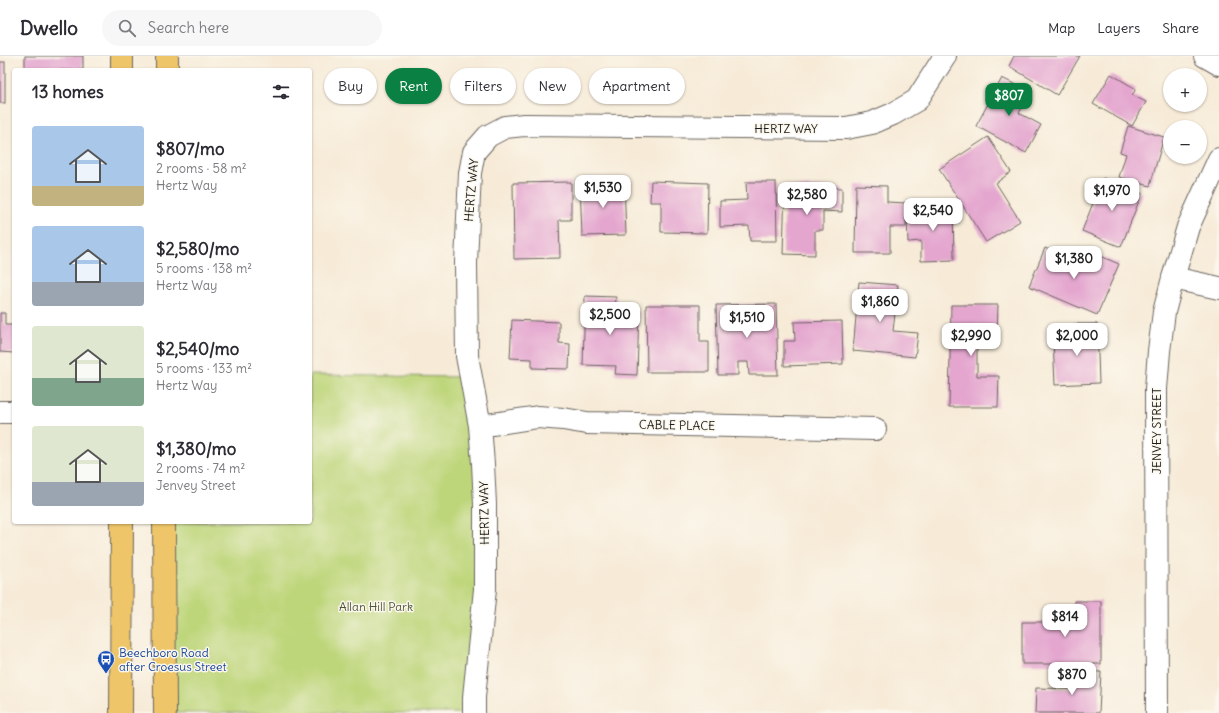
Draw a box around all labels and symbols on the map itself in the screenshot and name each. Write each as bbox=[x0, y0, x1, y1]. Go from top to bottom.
pin: $807 bbox=[985, 83, 1033, 117]
street label: HERTZ WAY bbox=[754, 121, 818, 136]
street label: HERTZ WAY bbox=[461, 157, 481, 222]
pin: $1,530 bbox=[570, 175, 636, 209]
pin: $1,970 bbox=[1079, 178, 1145, 212]
pin: $2,580 bbox=[774, 182, 840, 216]
pin: $2,540 bbox=[900, 198, 966, 232]
pin: $1,380 bbox=[1041, 246, 1107, 280]
pin: $1,860 bbox=[847, 289, 913, 323]
pin: $2,500 bbox=[577, 302, 643, 336]
pin: $1,510 bbox=[714, 305, 780, 339]
pin: $2,990 bbox=[938, 323, 1004, 357]
pin: $2,000 bbox=[1044, 323, 1110, 357]
street label: JENVEY STREET bbox=[1149, 388, 1164, 474]
street label: CABLE PLACE bbox=[639, 417, 715, 433]
street label: HERTZ WAY bbox=[476, 481, 492, 545]
park label: Allan Hill Park bbox=[339, 599, 413, 614]
pin: $814 bbox=[1041, 604, 1089, 638]
place label: Beechboro Road after Croesus Street bbox=[119, 645, 227, 674]
bus stop icon: Beechboro Road after Croesus Street bbox=[96, 649, 116, 674]
pin: $870 bbox=[1048, 662, 1096, 696]

